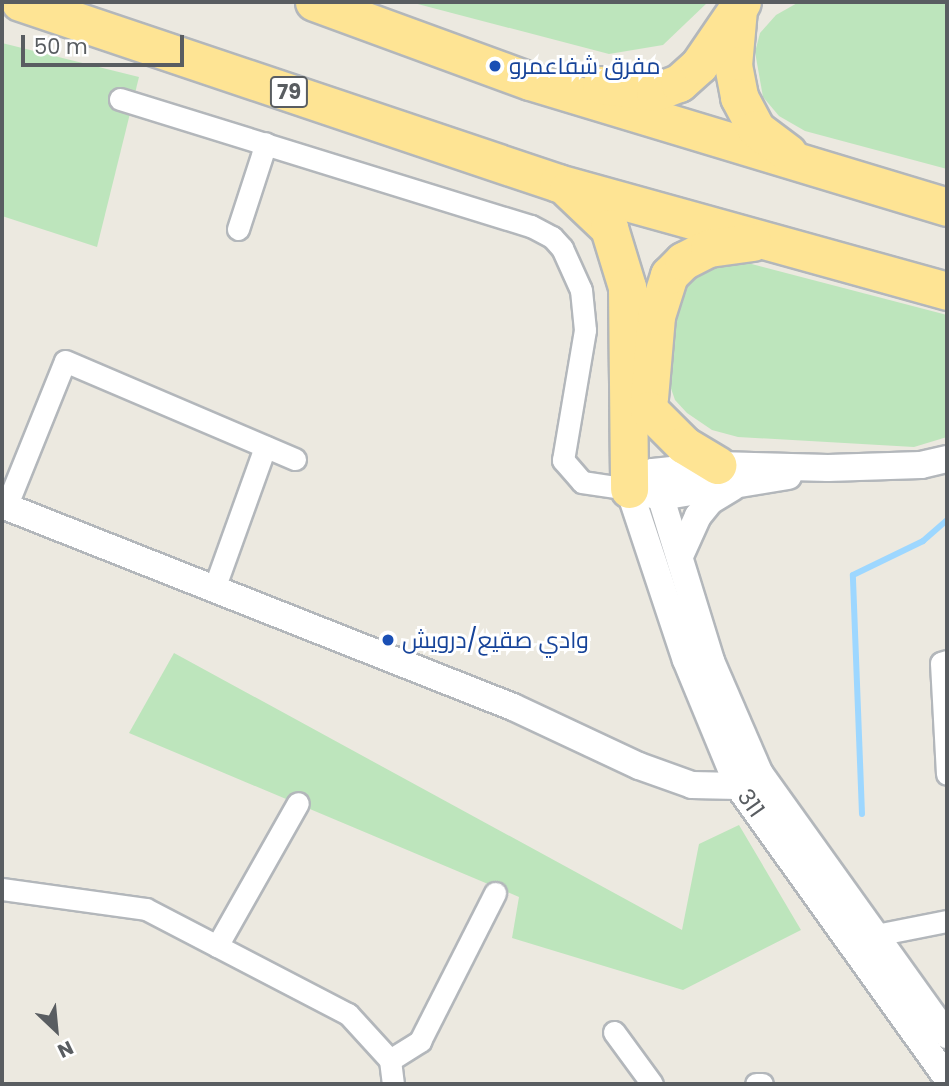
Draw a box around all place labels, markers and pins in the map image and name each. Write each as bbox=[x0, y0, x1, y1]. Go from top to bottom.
place label: مفرق شفاعمرو bbox=[509, 52, 660, 80]
marker: مفرق شفاعمرو bbox=[487, 58, 503, 74]
place label: وادي صقيع/درويش bbox=[402, 626, 589, 654]
marker: وادي صقيع/درويش bbox=[380, 632, 396, 648]

